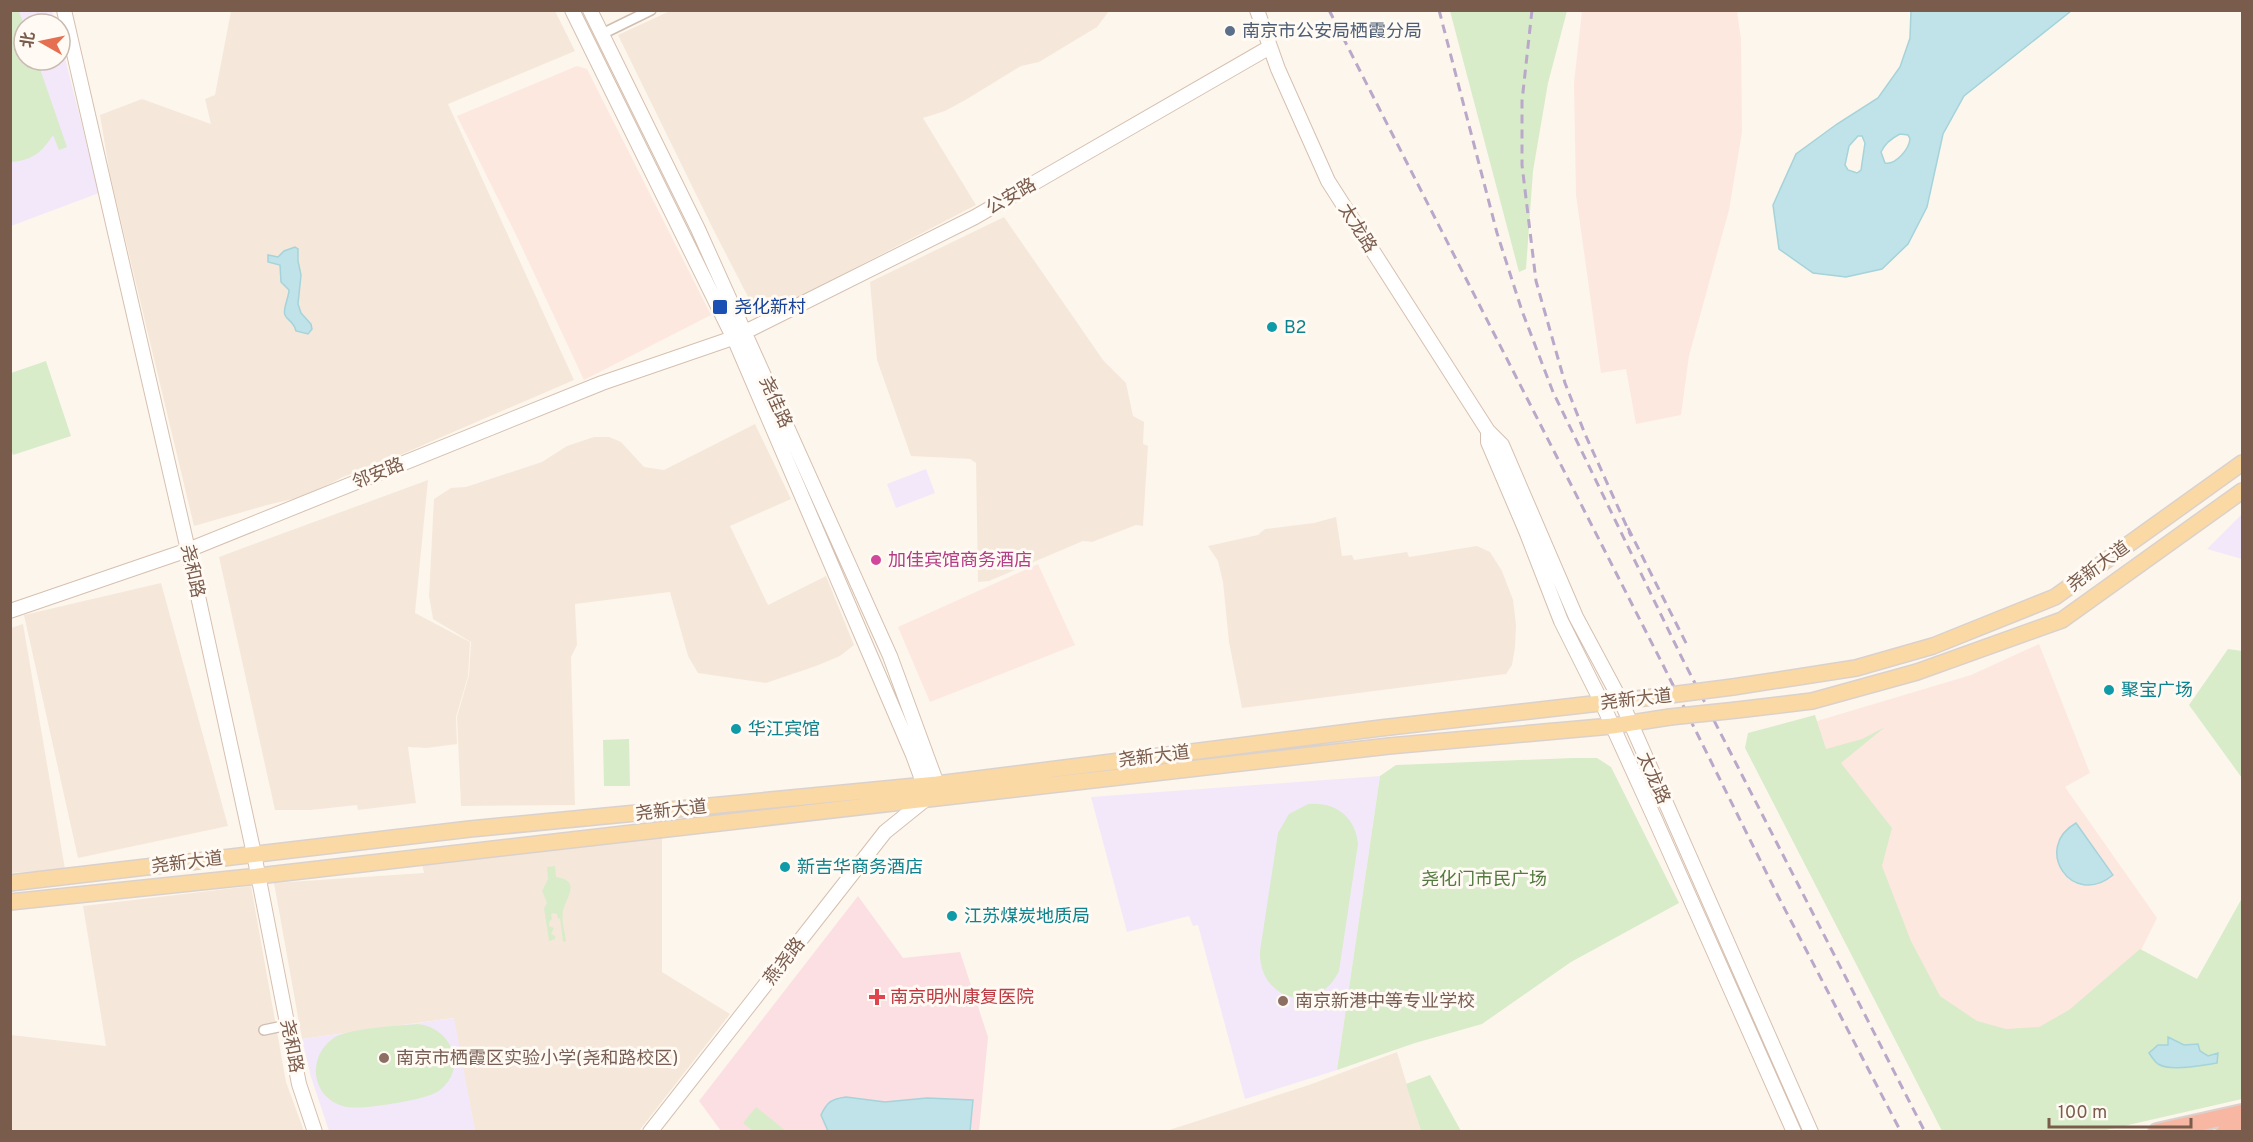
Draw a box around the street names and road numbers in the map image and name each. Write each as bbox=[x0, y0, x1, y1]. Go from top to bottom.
street label: 公安路 bbox=[983, 174, 1041, 221]
street label: 太龙路 bbox=[1333, 200, 1381, 258]
street label: 尧佳路 bbox=[753, 373, 796, 432]
street label: 邻安路 bbox=[349, 454, 408, 495]
street label: 尧新大道 bbox=[2063, 537, 2135, 598]
street label: 尧和路 bbox=[175, 543, 208, 600]
street label: 尧新大道 bbox=[1599, 685, 1673, 716]
street label: 尧新大道 bbox=[1117, 742, 1191, 773]
street label: 太龙路 bbox=[1631, 749, 1674, 808]
street label: 尧新大道 bbox=[634, 796, 708, 827]
street label: 尧新大道 bbox=[150, 848, 224, 879]
street label: 燕尧路 bbox=[759, 934, 811, 990]
street label: 尧和路 bbox=[274, 1018, 307, 1075]

